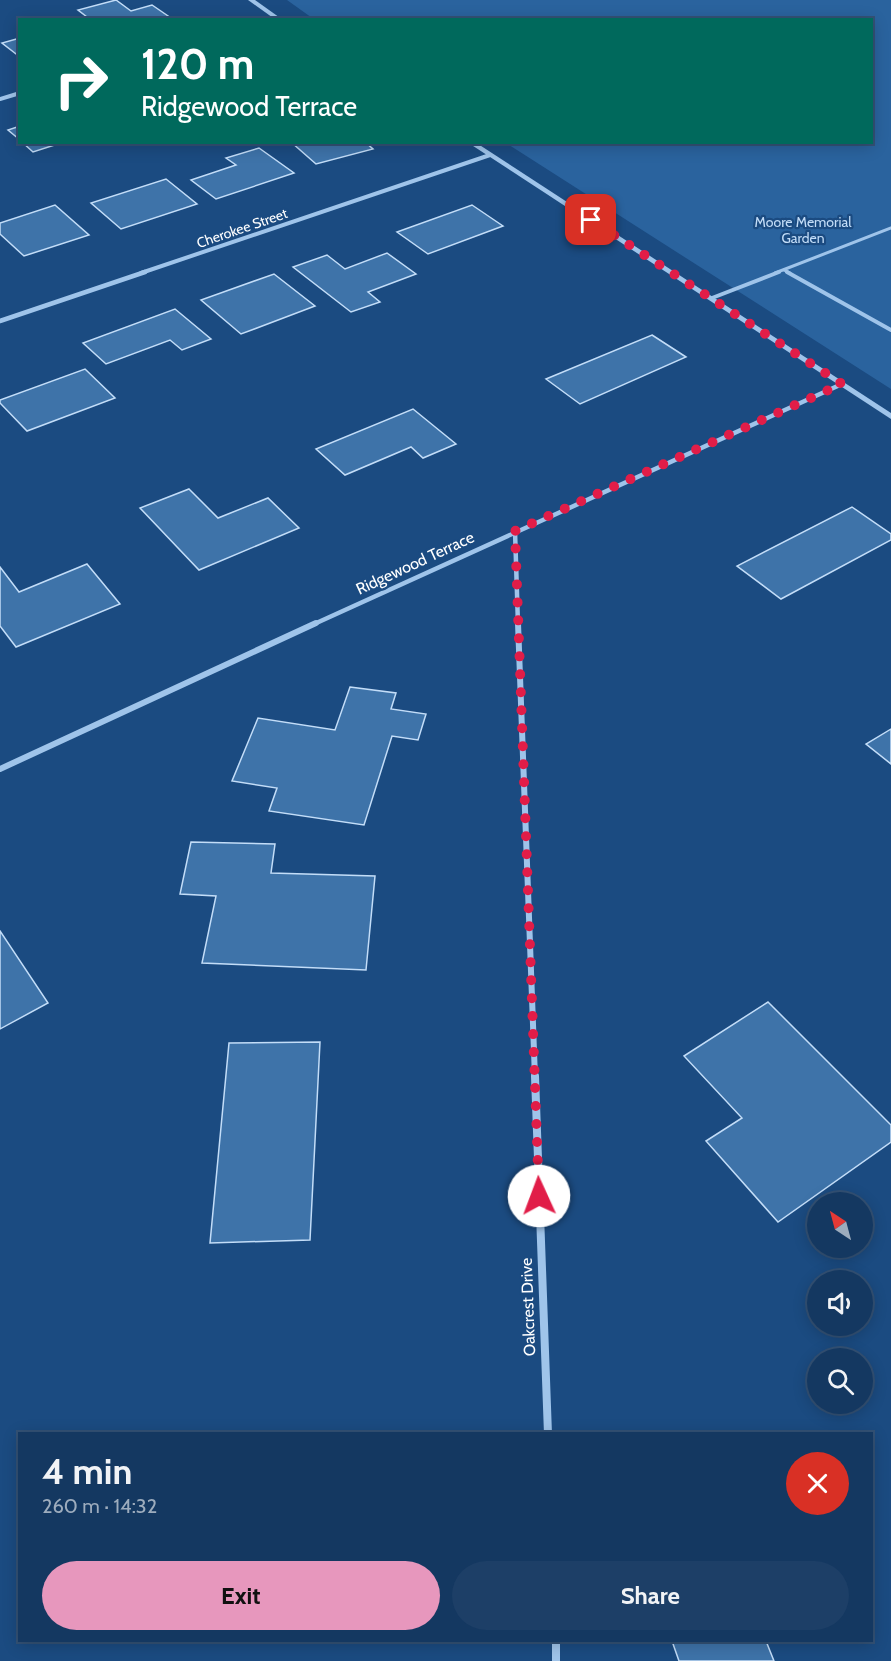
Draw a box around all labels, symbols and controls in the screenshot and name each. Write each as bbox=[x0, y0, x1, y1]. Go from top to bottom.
text: 120 m bbox=[141, 38, 254, 90]
icon: right bbox=[42, 42, 120, 120]
text: Ridgewood Terrace bbox=[141, 90, 357, 123]
pin bbox=[565, 194, 616, 245]
icon: arrive bbox=[574, 203, 607, 236]
street label: Cherokee Street bbox=[194, 204, 290, 252]
park label: Moore Memorial Garden bbox=[755, 213, 852, 247]
street label: Ridgewood Terrace bbox=[353, 527, 477, 599]
position arrow bbox=[507, 1164, 571, 1228]
north arrow bbox=[807, 1192, 873, 1258]
map controls bbox=[807, 1192, 873, 1414]
street label: Oakcrest Drive bbox=[517, 1257, 539, 1357]
button: sound bbox=[807, 1270, 873, 1336]
button: search bbox=[807, 1348, 873, 1414]
text: 4 min bbox=[42, 1449, 132, 1493]
button: close bbox=[786, 1452, 849, 1515]
text: 260 m · 14:32 bbox=[42, 1494, 157, 1518]
button: Exit bbox=[42, 1561, 440, 1630]
button: Share bbox=[452, 1561, 849, 1630]

